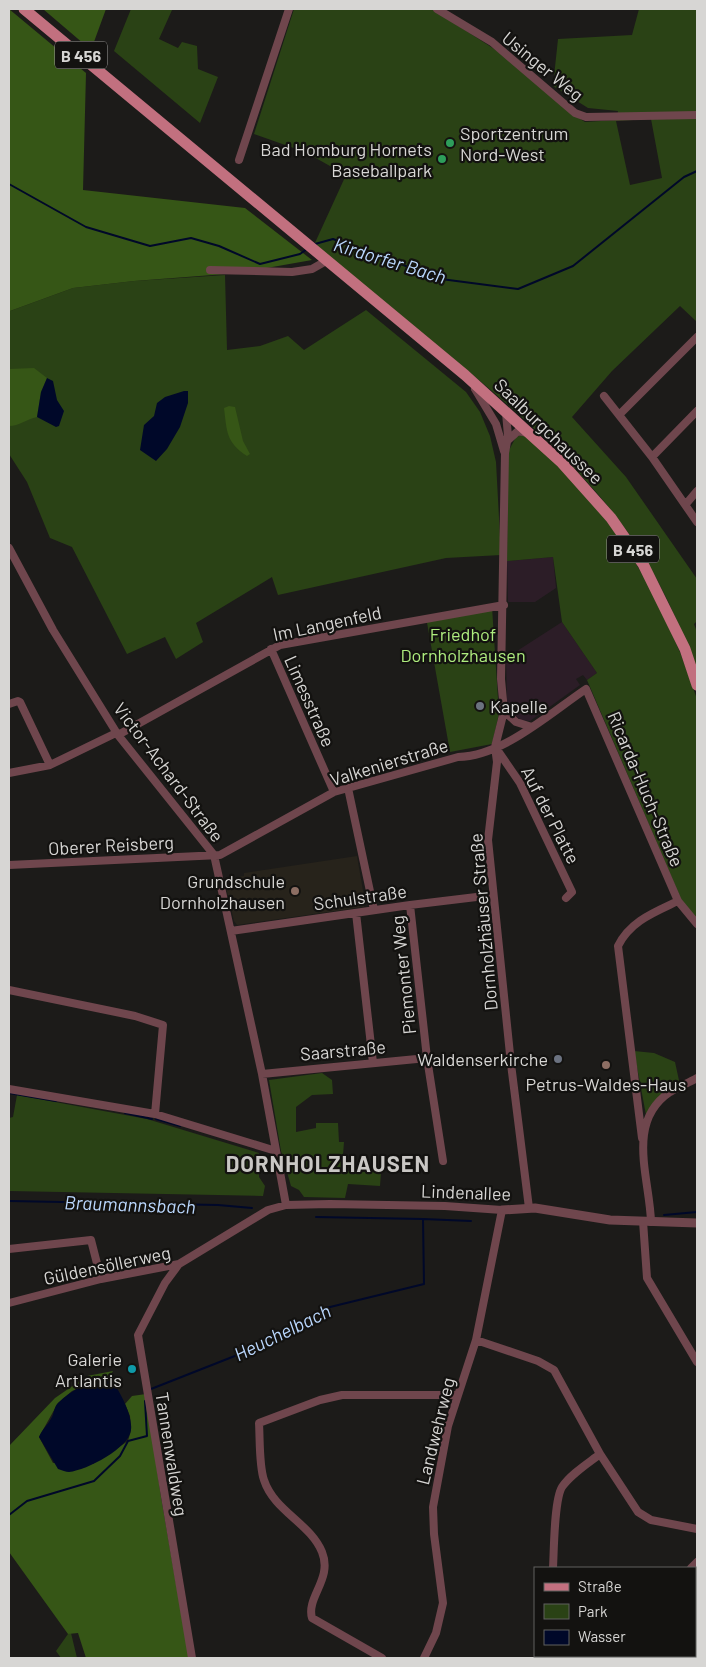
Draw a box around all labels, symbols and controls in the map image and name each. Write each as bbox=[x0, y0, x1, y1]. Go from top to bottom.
street label: Usinger Weg bbox=[498, 27, 588, 105]
road number: B 456 bbox=[55, 42, 107, 68]
place label: Sportzentrum Nord-West bbox=[460, 122, 568, 165]
marker: Sportzentrum Nord-West bbox=[444, 137, 456, 149]
place label: Bad Homburg Hornets Baseballpark bbox=[260, 138, 432, 181]
marker: Bad Homburg Hornets Baseballpark bbox=[436, 153, 448, 165]
water label: Kirdorfer Bach bbox=[331, 232, 449, 288]
street label: Saalburgchaussee bbox=[490, 374, 608, 488]
road number: B 456 bbox=[607, 536, 659, 562]
street label: Im Langenfeld bbox=[271, 601, 383, 645]
park label: Friedhof Dornholzhausen bbox=[400, 623, 526, 666]
street label: Limesstraße bbox=[280, 652, 340, 750]
place label: Kapelle bbox=[490, 695, 547, 717]
street label: Victor-Achard-Straße bbox=[109, 698, 229, 846]
marker: Kapelle bbox=[474, 700, 486, 712]
street label: Ricarda-Huch-Straße bbox=[603, 708, 689, 870]
street label: Valkenierstraße bbox=[327, 734, 451, 790]
street label: Auf der Platte bbox=[517, 763, 585, 867]
street label: Oberer Reisberg bbox=[48, 831, 174, 859]
street label: Dornholzhäuser Straße bbox=[464, 832, 502, 1012]
place label: Grundschule Dornholzhausen bbox=[160, 870, 285, 913]
street label: Schulstraße bbox=[312, 880, 408, 914]
marker: Grundschule Dornholzhausen bbox=[289, 885, 301, 897]
street label: Piemonter Weg bbox=[386, 915, 420, 1035]
street label: Saarstraße bbox=[299, 1035, 387, 1065]
place label: Waldenserkirche bbox=[417, 1048, 548, 1070]
marker: Waldenserkirche bbox=[552, 1053, 564, 1065]
marker: Petrus-Waldes-Haus bbox=[600, 1059, 612, 1071]
place label: Petrus-Waldes-Haus bbox=[526, 1073, 686, 1095]
district label: DORNHOLZHAUSEN bbox=[226, 1150, 430, 1176]
street label: Lindenallee bbox=[421, 1179, 511, 1205]
water label: Braumannsbach bbox=[64, 1190, 196, 1218]
street label: Güldensöllerweg bbox=[42, 1241, 172, 1289]
water label: Heuchelbach bbox=[230, 1299, 334, 1365]
place label: Galerie Artlantis bbox=[55, 1348, 122, 1391]
marker: Galerie Artlantis bbox=[126, 1363, 138, 1375]
street label: Landwehrweg bbox=[411, 1375, 459, 1487]
street label: Tannenwaldweg bbox=[151, 1390, 193, 1518]
legend bbox=[534, 1567, 696, 1657]
text: Straße bbox=[578, 1577, 622, 1595]
text: Park bbox=[578, 1602, 608, 1620]
text: Wasser bbox=[578, 1627, 626, 1645]

